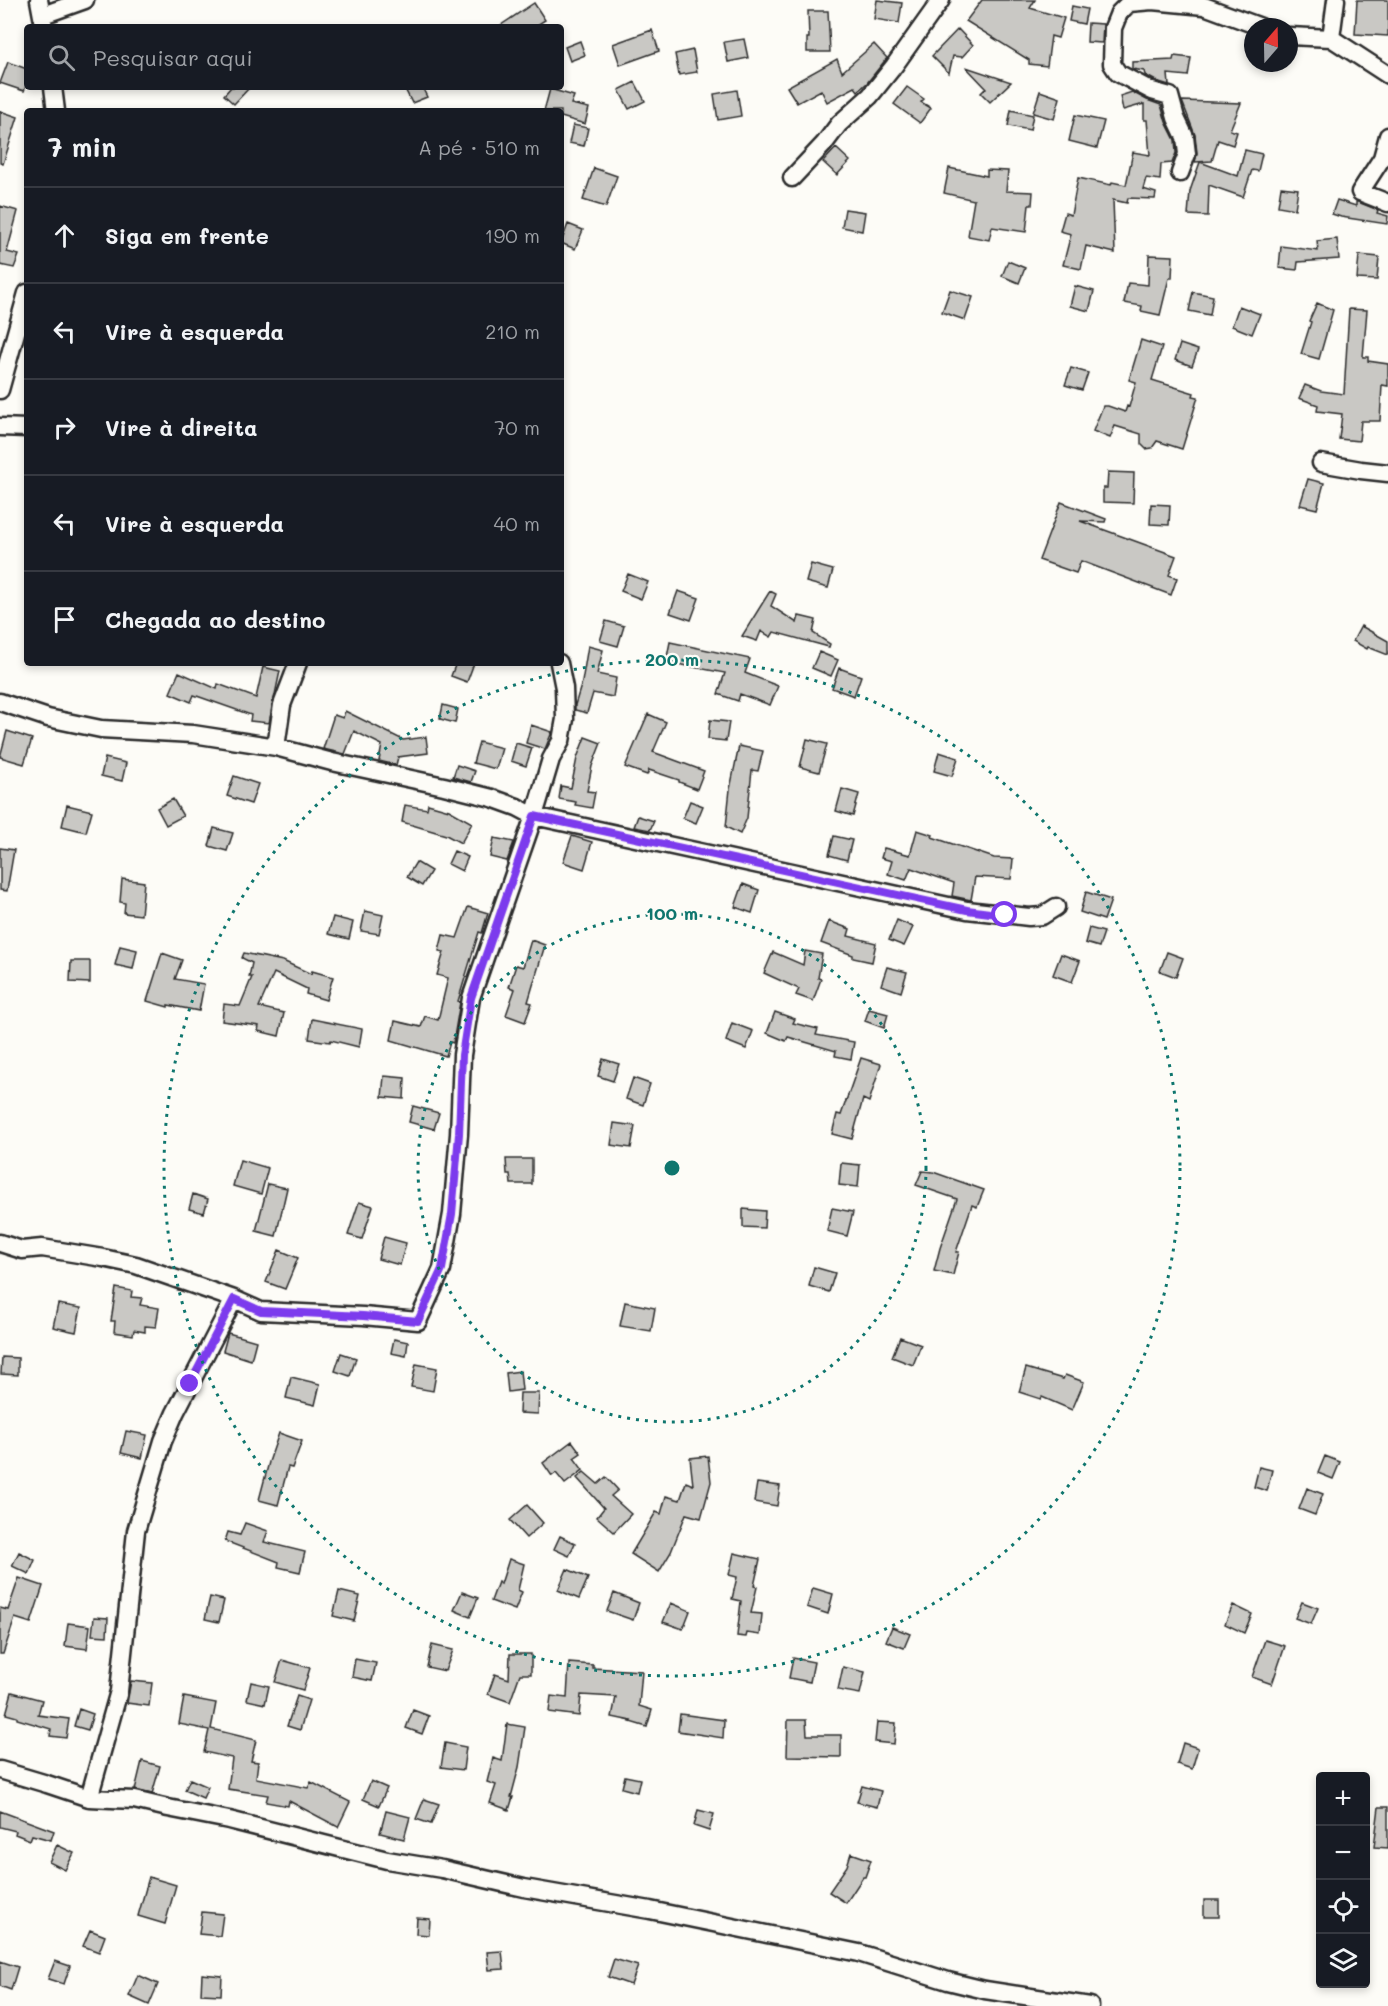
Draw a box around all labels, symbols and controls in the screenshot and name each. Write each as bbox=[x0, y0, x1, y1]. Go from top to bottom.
north arrow bbox=[1244, 18, 1298, 72]
search box bbox=[24, 24, 564, 90]
icon: search bbox=[45, 41, 78, 74]
text: Pesquisar aqui bbox=[93, 43, 253, 72]
text: 7 min bbox=[48, 130, 116, 164]
text: A pé · 510 m bbox=[418, 134, 540, 160]
icon: ahead bbox=[48, 219, 81, 252]
text: Siga em frente bbox=[105, 221, 269, 250]
text: 190 m bbox=[485, 222, 540, 248]
icon: left bbox=[48, 315, 81, 348]
text: Vire à esquerda bbox=[105, 317, 284, 346]
text: 210 m bbox=[485, 318, 540, 344]
icon: right bbox=[48, 411, 81, 444]
text: Vire à direita bbox=[105, 413, 258, 442]
text: 70 m bbox=[494, 414, 540, 440]
icon: left bbox=[48, 507, 81, 540]
text: Vire à esquerda bbox=[105, 509, 284, 538]
text: 40 m bbox=[494, 510, 540, 536]
icon: arrive bbox=[48, 603, 81, 636]
text: Chegada ao destino bbox=[105, 605, 325, 634]
text: 200 m bbox=[645, 647, 699, 671]
text: 100 m bbox=[646, 901, 698, 925]
route start bbox=[991, 901, 1017, 927]
centre of rings bbox=[662, 1158, 682, 1178]
route end bbox=[176, 1370, 202, 1396]
map controls bbox=[1316, 1772, 1370, 1988]
button: + bbox=[1316, 1772, 1370, 1826]
button: − bbox=[1316, 1826, 1370, 1880]
button: locate bbox=[1316, 1880, 1370, 1934]
button: layers bbox=[1316, 1934, 1370, 1988]

